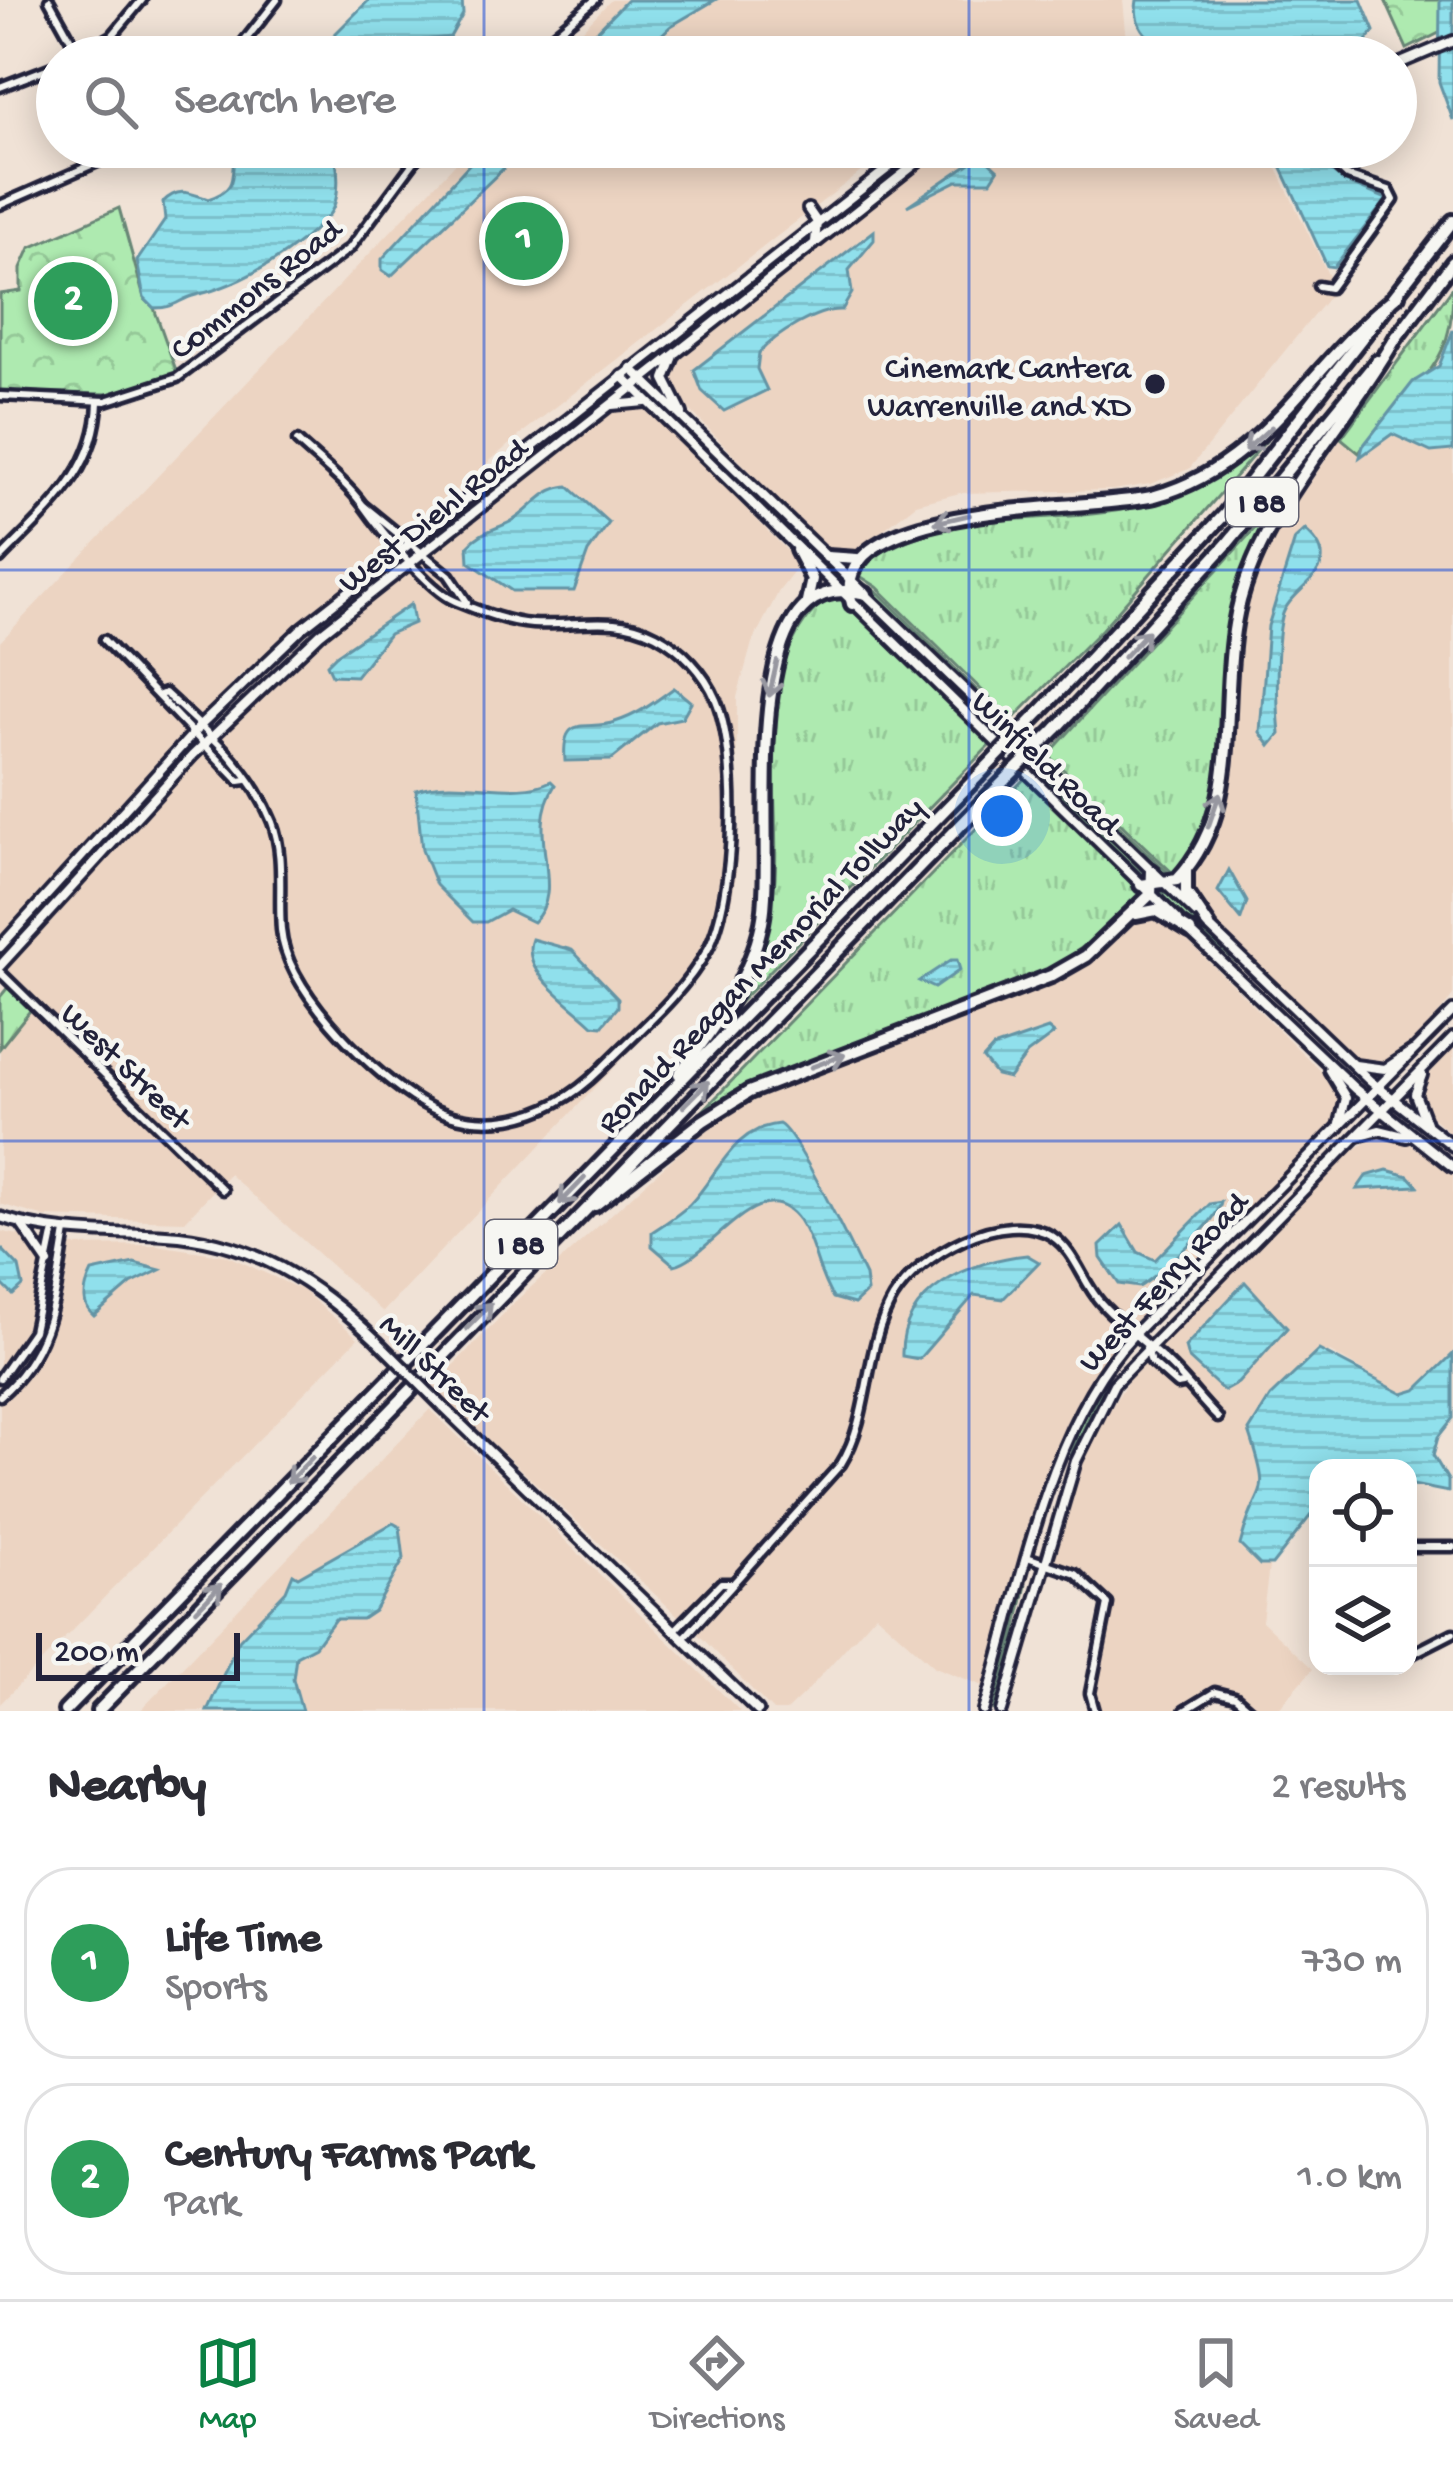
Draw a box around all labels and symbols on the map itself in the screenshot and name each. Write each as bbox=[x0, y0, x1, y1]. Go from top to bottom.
pin: 1 bbox=[485, 196, 563, 286]
street label: Commons Road bbox=[165, 211, 353, 370]
pin: 2 bbox=[34, 256, 112, 346]
place label: Cinemark Cantera Warrenville and XD bbox=[867, 352, 1133, 428]
marker: Cinemark Cantera Warrenville and XD bbox=[1142, 371, 1168, 397]
one-way arrow bbox=[1244, 425, 1274, 452]
street label: West Diehl Road bbox=[333, 431, 539, 603]
road number: I 88 bbox=[1226, 478, 1298, 526]
one-way arrow bbox=[933, 508, 971, 531]
one-way arrow bbox=[1122, 630, 1149, 660]
one-way arrow bbox=[760, 659, 783, 697]
street label: Winfield Road bbox=[962, 685, 1128, 847]
your location bbox=[972, 786, 1032, 846]
street label: Ronald Reagan Memorial Tollway bbox=[591, 791, 933, 1143]
one-way arrow bbox=[1205, 793, 1226, 830]
street label: West Street bbox=[51, 997, 199, 1142]
one-way arrow bbox=[808, 1049, 845, 1071]
one-way arrow bbox=[682, 1080, 710, 1109]
one-way arrow bbox=[559, 1176, 587, 1205]
street label: West Ferry Road bbox=[1072, 1184, 1260, 1382]
road number: I 88 bbox=[485, 1220, 557, 1268]
one-way arrow bbox=[465, 1302, 493, 1331]
street label: Mill Street bbox=[369, 1308, 498, 1434]
one-way arrow bbox=[286, 1455, 315, 1484]
one-way arrow bbox=[194, 1582, 222, 1612]
scale bar bbox=[36, 1627, 240, 1680]

